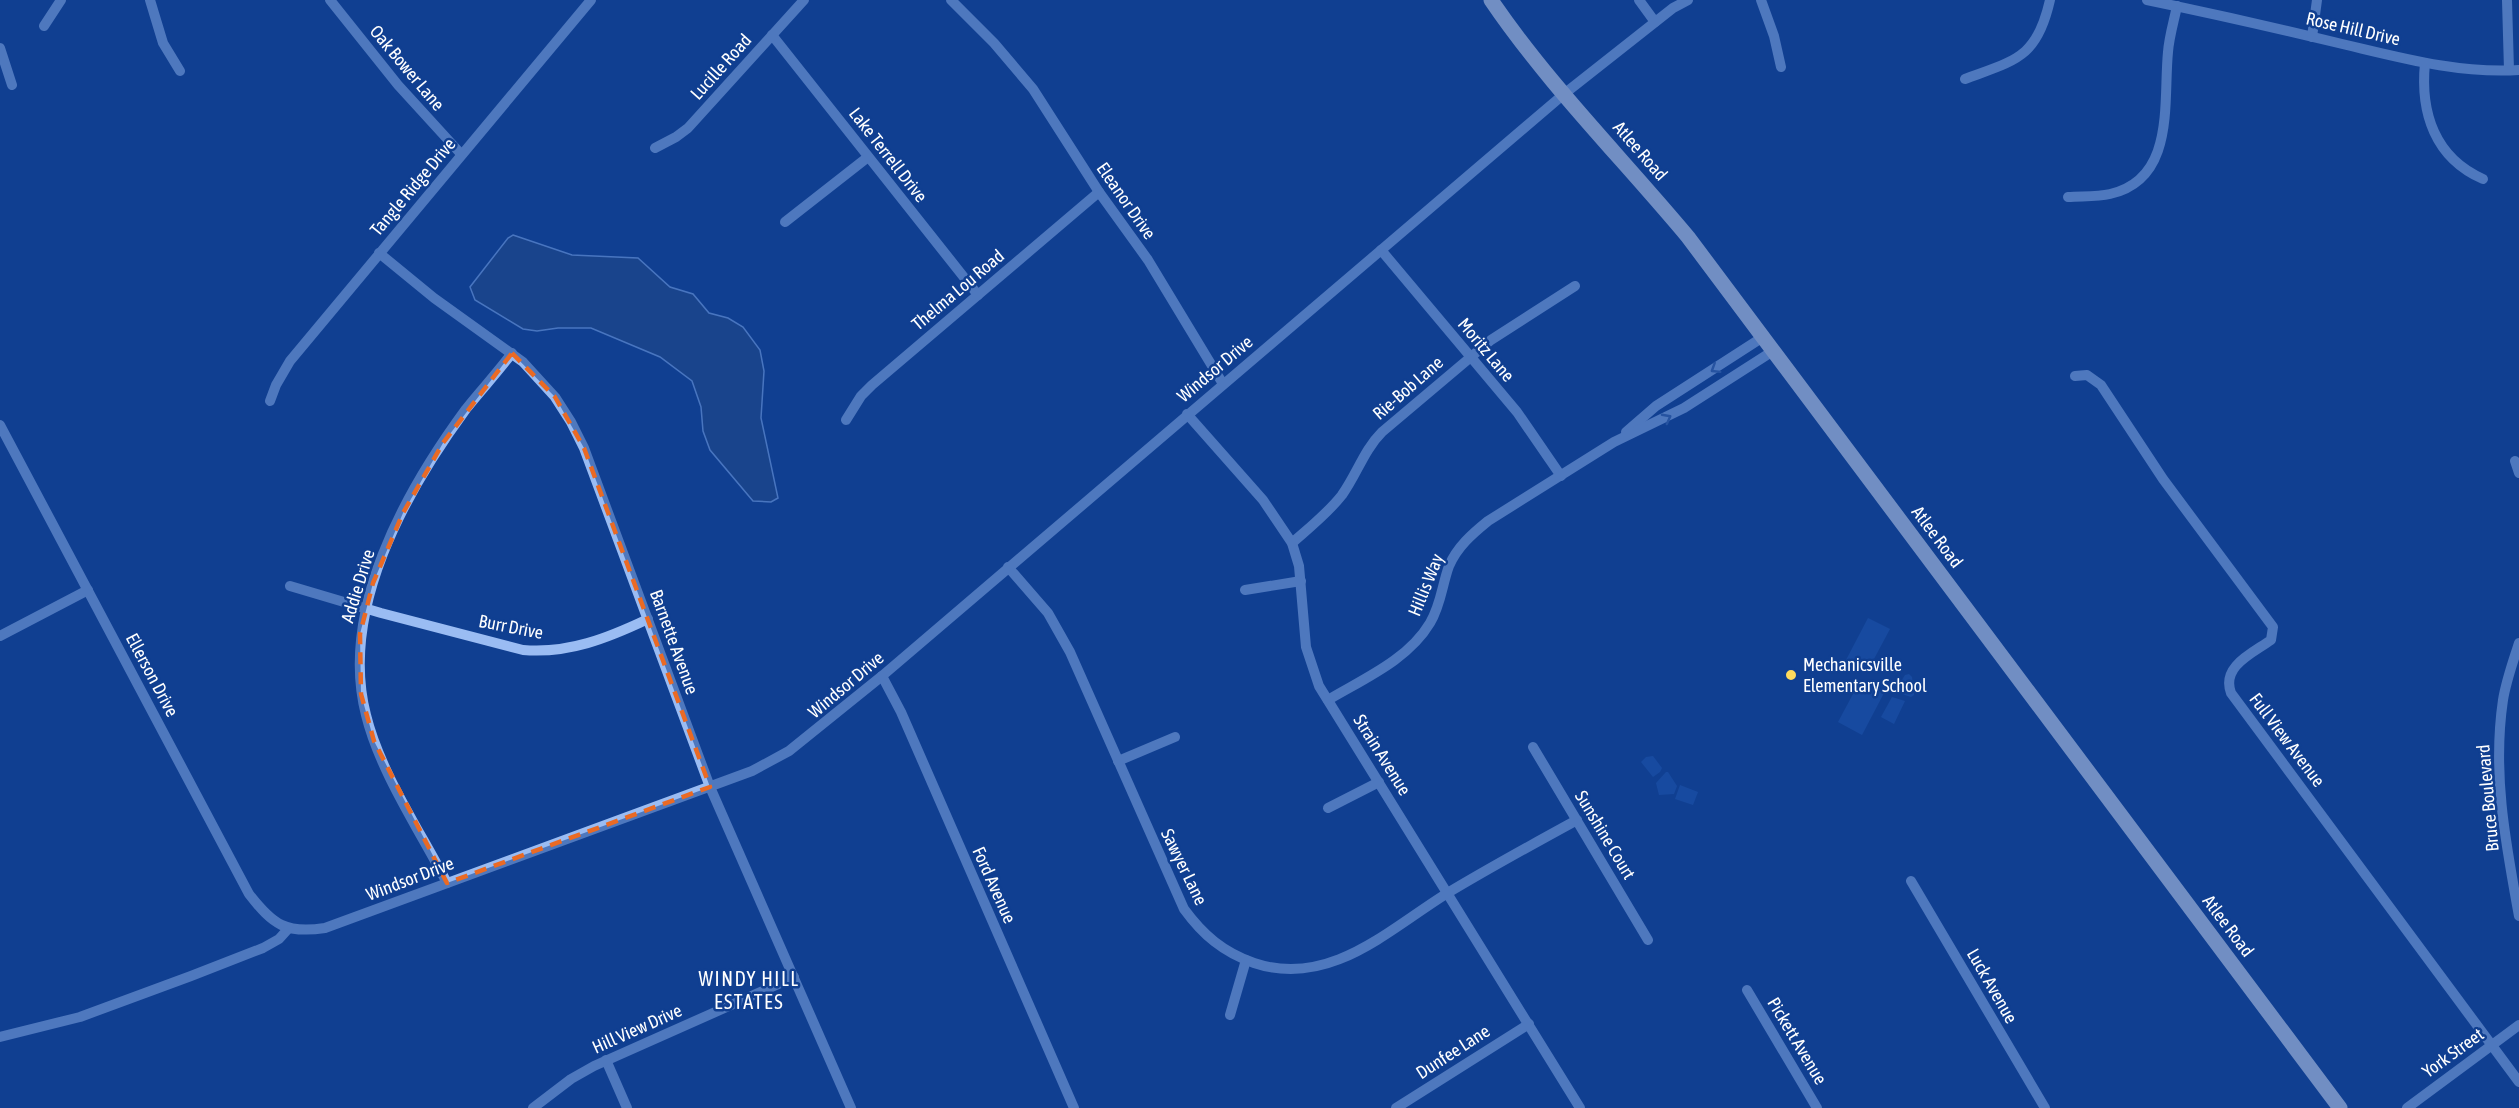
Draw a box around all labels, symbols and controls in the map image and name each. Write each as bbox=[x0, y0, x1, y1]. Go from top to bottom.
street label: Rose Hill Drive bbox=[2304, 7, 2402, 50]
street label: Oak Bower Lane bbox=[366, 21, 449, 115]
street label: Lucille Road bbox=[686, 30, 755, 104]
street label: Lake Terrell Drive bbox=[845, 103, 932, 206]
street label: Atlee Road bbox=[1609, 117, 1672, 185]
street label: Tangle Ridge Drive bbox=[366, 133, 460, 240]
street label: Eleanor Drive bbox=[1092, 158, 1160, 243]
street label: Thelma Lou Road bbox=[907, 245, 1008, 334]
street label: Moritz Lane bbox=[1454, 314, 1519, 386]
street label: Windsor Drive bbox=[1173, 331, 1257, 406]
street label: Rie-Bob Lane bbox=[1368, 351, 1447, 424]
one-way arrow bbox=[1711, 362, 1721, 374]
one-way arrow bbox=[1661, 413, 1672, 425]
street label: Atlee Road bbox=[1907, 502, 1967, 572]
street label: Addie Drive bbox=[336, 547, 379, 625]
street label: Hillis Way bbox=[1404, 551, 1448, 619]
street label: Barnette Avenue bbox=[646, 587, 703, 697]
street label: Burr Drive bbox=[477, 610, 545, 643]
street label: Ellerson Drive bbox=[122, 629, 183, 720]
street label: Windsor Drive bbox=[804, 647, 888, 722]
place label: Mechanicsville Elementary School bbox=[1803, 654, 1927, 696]
marker: Mechanicsville Elementary School bbox=[1784, 668, 1798, 682]
street label: Full View Avenue bbox=[2245, 689, 2329, 791]
street label: Strain Avenue bbox=[1349, 710, 1416, 799]
street label: Bruce Boulevard bbox=[2472, 744, 2503, 853]
street label: Sunshine Court bbox=[1571, 787, 1640, 883]
street label: Sawyer Lane bbox=[1157, 825, 1212, 908]
street label: Ford Avenue bbox=[968, 843, 1021, 926]
street label: Windsor Drive bbox=[363, 852, 457, 905]
street label: Atlee Road bbox=[2198, 891, 2258, 961]
street label: Luck Avenue bbox=[1963, 945, 2022, 1027]
district label: WINDY HILL ESTATES bbox=[699, 967, 799, 1013]
street label: Pickett Avenue bbox=[1763, 993, 1832, 1088]
street label: Hill View Drive bbox=[589, 999, 685, 1058]
street label: Dunfee Lane bbox=[1412, 1020, 1493, 1083]
street label: York Street bbox=[2418, 1023, 2487, 1082]

